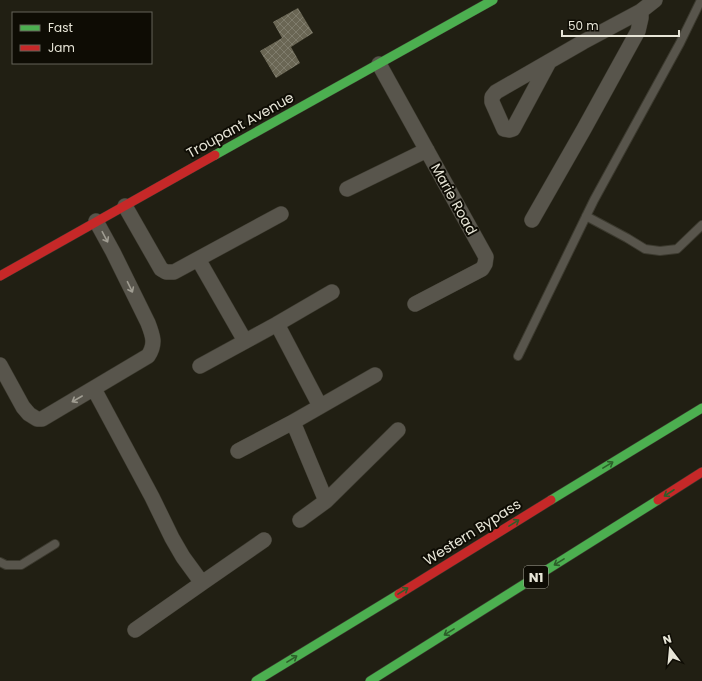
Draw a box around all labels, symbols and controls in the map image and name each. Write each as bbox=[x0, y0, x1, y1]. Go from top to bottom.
legend bbox=[12, 12, 152, 64]
scale bar bbox=[562, 12, 679, 38]
text: 50 m bbox=[568, 17, 599, 34]
text: Fast bbox=[48, 19, 73, 36]
text: Jam bbox=[48, 39, 75, 56]
street label: Troupant Avenue bbox=[183, 87, 298, 163]
street label: Marie Road bbox=[426, 160, 482, 238]
one-way arrow bbox=[101, 231, 109, 243]
one-way arrow bbox=[127, 281, 135, 293]
one-way arrow bbox=[71, 395, 83, 403]
one-way arrow bbox=[602, 461, 614, 469]
one-way arrow bbox=[664, 489, 675, 497]
street label: Western Bypass bbox=[419, 494, 525, 570]
one-way arrow bbox=[508, 518, 520, 526]
one-way arrow bbox=[553, 559, 565, 567]
road number: N1 bbox=[524, 566, 548, 588]
one-way arrow bbox=[397, 586, 409, 594]
one-way arrow bbox=[443, 628, 455, 636]
north arrow bbox=[650, 629, 690, 669]
text: N bbox=[661, 631, 673, 648]
one-way arrow bbox=[286, 654, 298, 662]

